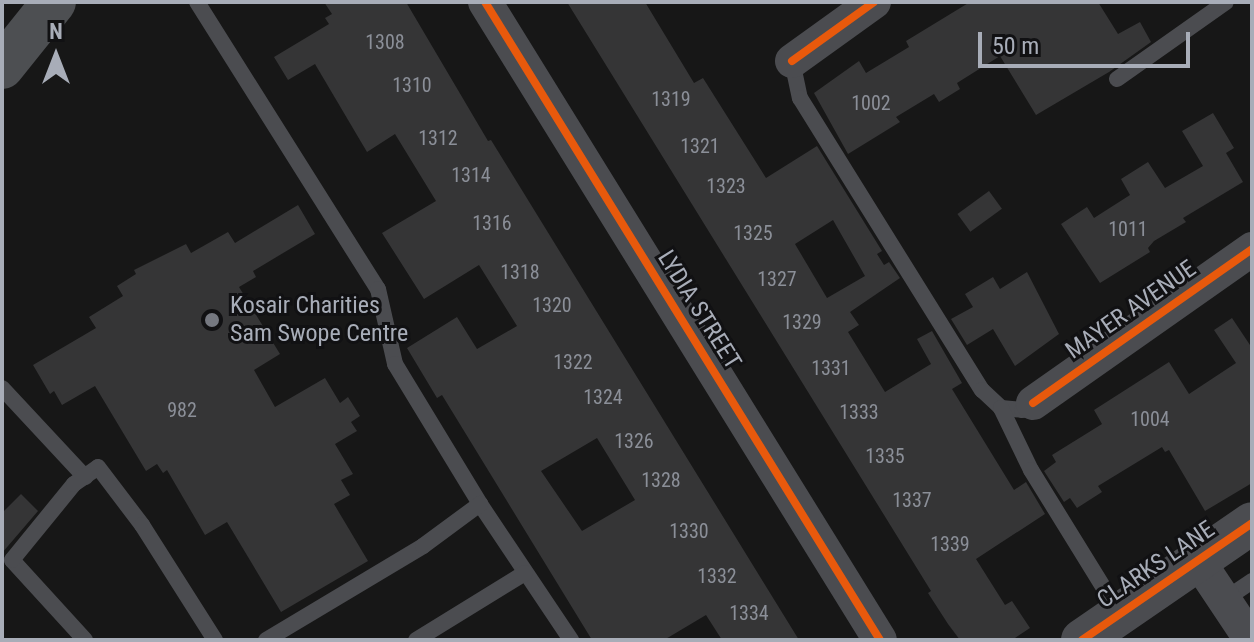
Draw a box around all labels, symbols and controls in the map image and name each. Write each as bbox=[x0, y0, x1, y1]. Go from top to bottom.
north arrow bbox=[16, 16, 96, 96]
scale bar bbox=[982, 16, 1194, 66]
text: N bbox=[49, 19, 63, 44]
house number: 1308 bbox=[365, 30, 405, 54]
text: 50 m bbox=[992, 32, 1039, 60]
house number: 1310 bbox=[392, 73, 432, 97]
house number: 1319 bbox=[651, 87, 691, 111]
house number: 1002 bbox=[851, 91, 891, 115]
house number: 1312 bbox=[418, 126, 458, 150]
house number: 1321 bbox=[680, 134, 720, 158]
house number: 1314 bbox=[451, 163, 491, 187]
house number: 1323 bbox=[706, 174, 746, 198]
house number: 1316 bbox=[472, 211, 512, 235]
house number: 1011 bbox=[1108, 217, 1148, 241]
house number: 1325 bbox=[733, 221, 773, 245]
street label: LYDIA STREET bbox=[651, 245, 747, 375]
street label: MAYER AVENUE bbox=[1060, 255, 1202, 365]
house number: 1318 bbox=[500, 260, 540, 284]
house number: 1327 bbox=[757, 267, 797, 291]
place label: Kosair Charities Sam Swope Centre bbox=[230, 292, 408, 348]
house number: 1320 bbox=[532, 293, 572, 317]
marker: Kosair Charities Sam Swope Centre bbox=[201, 309, 223, 331]
house number: 1329 bbox=[782, 310, 822, 334]
house number: 1322 bbox=[553, 350, 593, 374]
house number: 1331 bbox=[811, 356, 851, 380]
house number: 1324 bbox=[583, 385, 623, 409]
house number: 982 bbox=[167, 398, 197, 422]
house number: 1333 bbox=[839, 400, 879, 424]
house number: 1004 bbox=[1130, 407, 1170, 431]
house number: 1326 bbox=[614, 429, 654, 453]
house number: 1335 bbox=[865, 444, 905, 468]
house number: 1328 bbox=[641, 468, 681, 492]
house number: 1337 bbox=[892, 488, 932, 512]
street label: CLARKS LANE bbox=[1092, 515, 1220, 615]
house number: 1330 bbox=[669, 519, 709, 543]
house number: 1339 bbox=[930, 532, 970, 556]
house number: 1332 bbox=[697, 564, 737, 588]
house number: 1334 bbox=[729, 601, 769, 625]

